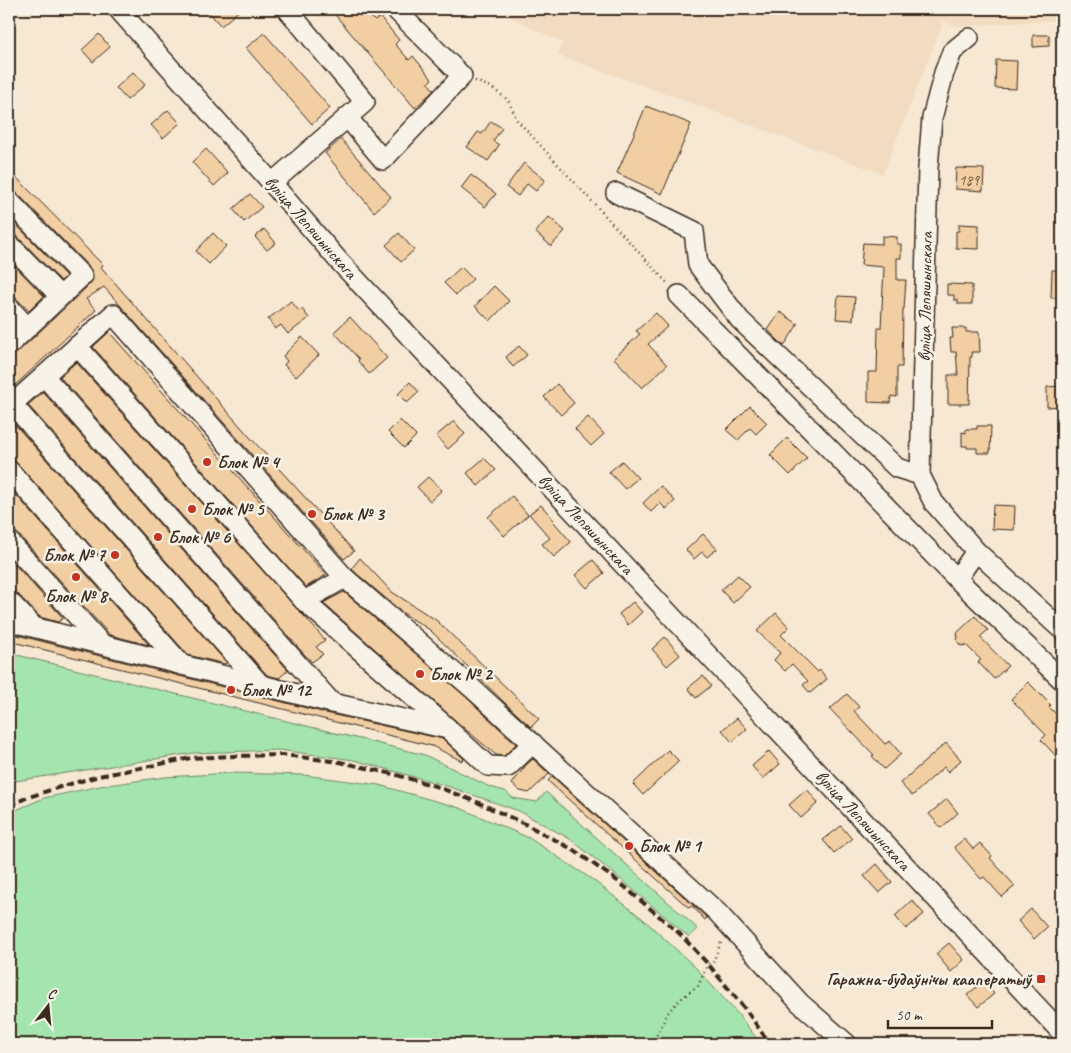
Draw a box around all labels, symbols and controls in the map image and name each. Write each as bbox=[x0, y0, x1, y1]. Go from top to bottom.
street label: вуліца Лепяшынскага bbox=[260, 171, 363, 284]
house number: 189 bbox=[959, 171, 980, 190]
street label: вуліца Лепяшынскага bbox=[913, 230, 937, 362]
place label: Блок № 4 bbox=[217, 451, 281, 473]
marker: Блок № 4 bbox=[201, 456, 213, 468]
street label: вуліца Лепяшынскага bbox=[534, 469, 639, 580]
place label: Блок № 5 bbox=[202, 498, 266, 520]
marker: Блок № 5 bbox=[186, 503, 198, 515]
place label: Блок № 3 bbox=[322, 503, 386, 525]
marker: Блок № 3 bbox=[306, 508, 318, 520]
place label: Блок № 6 bbox=[168, 526, 232, 548]
marker: Блок № 6 bbox=[152, 531, 164, 543]
place label: Блок № 7 bbox=[43, 544, 107, 566]
marker: Блок № 7 bbox=[109, 549, 121, 561]
marker: Блок № 8 bbox=[70, 571, 82, 583]
place label: Блок № 8 bbox=[45, 585, 109, 607]
place label: Блок № 2 bbox=[430, 663, 494, 685]
marker: Блок № 2 bbox=[414, 668, 426, 680]
place label: Блок № 12 bbox=[241, 679, 313, 701]
marker: Блок № 12 bbox=[225, 684, 237, 696]
street label: вуліца Лепяшынскага bbox=[811, 765, 916, 876]
place label: Блок № 1 bbox=[639, 835, 703, 857]
marker: Блок № 1 bbox=[623, 840, 635, 852]
place label: Гаражна-будаўнічы кааператыў bbox=[827, 968, 1033, 990]
marker: Гаражна-будаўнічы кааператыў bbox=[1035, 973, 1047, 985]
north arrow bbox=[22, 980, 72, 1030]
text: С bbox=[46, 985, 59, 1004]
scale bar bbox=[888, 998, 992, 1030]
text: 50 m bbox=[896, 1006, 923, 1025]

